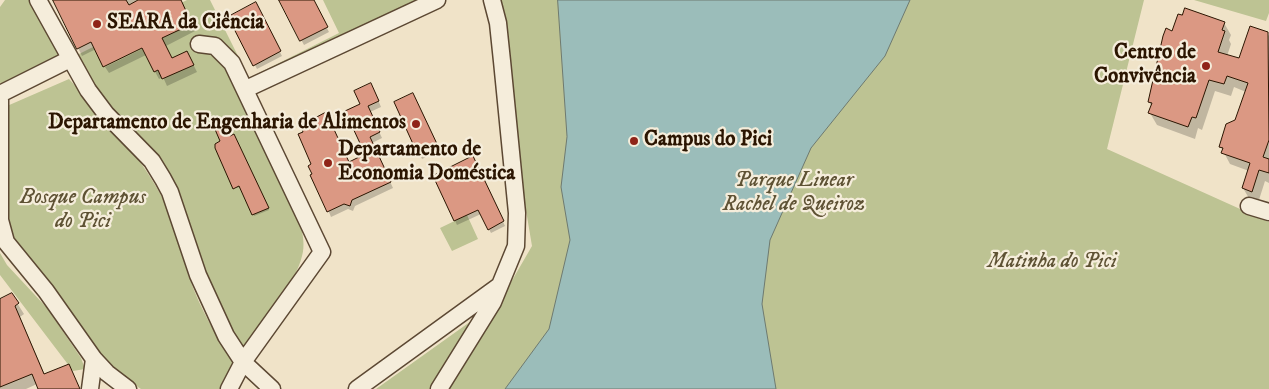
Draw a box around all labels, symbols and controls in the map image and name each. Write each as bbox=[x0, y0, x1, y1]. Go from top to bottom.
place label: SEARA da Ciência bbox=[107, 11, 264, 37]
marker: SEARA da Ciência bbox=[91, 18, 103, 30]
place label: Centro de Convivência bbox=[1094, 41, 1196, 91]
marker: Centro de Convivência bbox=[1200, 60, 1212, 72]
place label: Departamento de Engenharia de Alimentos bbox=[48, 111, 406, 137]
marker: Departamento de Engenharia de Alimentos bbox=[410, 118, 422, 130]
place label: Campus do Pici bbox=[644, 128, 772, 154]
marker: Campus do Pici bbox=[628, 135, 640, 147]
place label: Departamento de Economia Doméstica bbox=[338, 138, 515, 188]
marker: Departamento de Economia Doméstica bbox=[322, 157, 334, 169]
park label: Parque Linear Rachel de Queiroz bbox=[723, 169, 865, 219]
park label: Bosque Campus do Pici bbox=[20, 186, 146, 236]
park label: Matinha do Pici bbox=[988, 250, 1116, 276]

